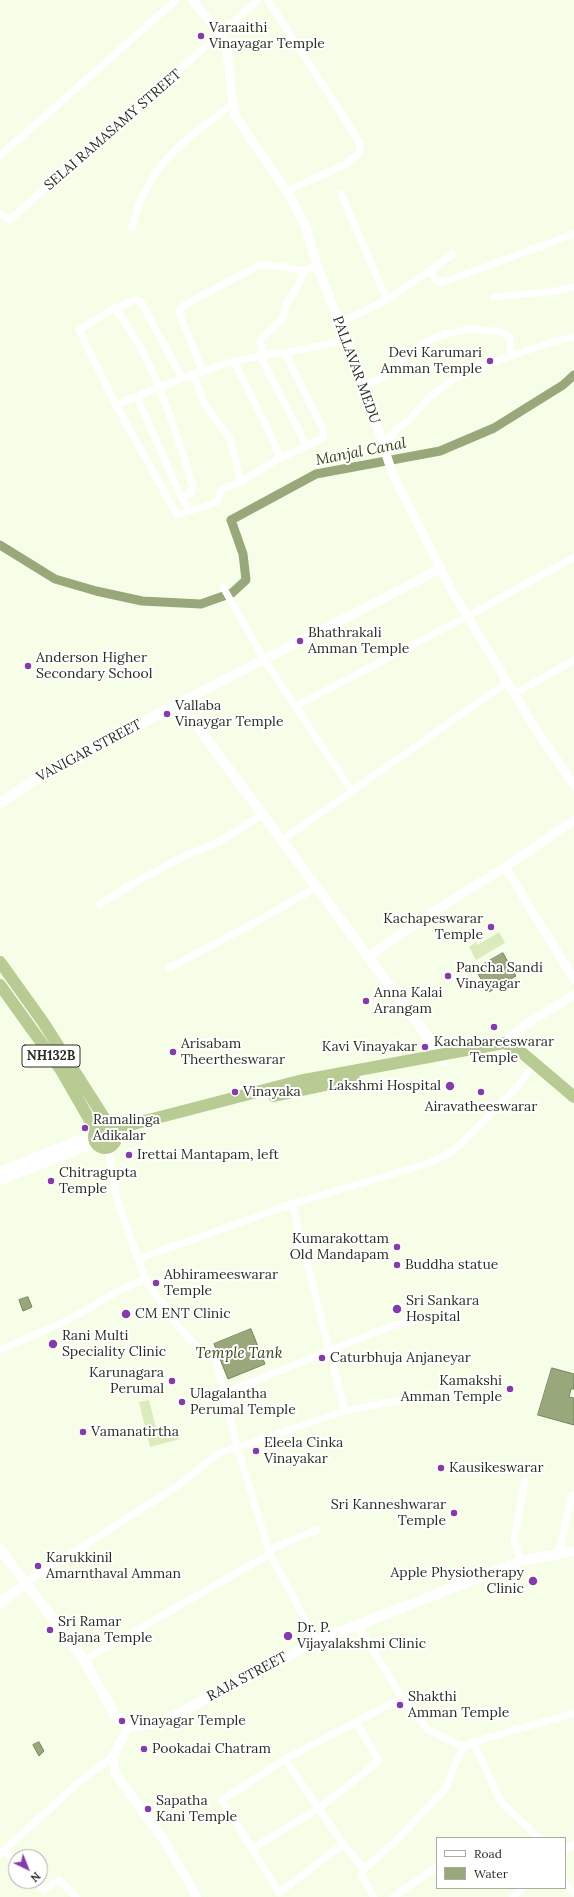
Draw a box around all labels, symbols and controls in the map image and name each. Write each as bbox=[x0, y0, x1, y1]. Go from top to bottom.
place label: Varaaithi Vinayagar Temple bbox=[209, 20, 325, 52]
marker: Varaaithi Vinayagar Temple bbox=[196, 31, 206, 41]
street label: SELAI RAMASAMY STREET bbox=[41, 66, 185, 194]
street label: PALLAVAR MEDU bbox=[329, 314, 383, 426]
place label: Devi Karumari Amman Temple bbox=[381, 345, 482, 378]
marker: Devi Karumari Amman Temple bbox=[485, 356, 495, 366]
water label: Manjal Canal bbox=[314, 434, 408, 470]
place label: Bhathrakali Amman Temple bbox=[308, 625, 409, 658]
marker: Bhathrakali Amman Temple bbox=[295, 636, 305, 646]
place label: Anderson Higher Secondary School bbox=[36, 650, 152, 682]
marker: Anderson Higher Secondary School bbox=[23, 661, 33, 671]
place label: Vallaba Vinaygar Temple bbox=[175, 698, 284, 730]
marker: Vallaba Vinaygar Temple bbox=[162, 709, 172, 719]
street label: VANIGAR STREET bbox=[34, 716, 144, 786]
place label: Kachapeswarar Temple bbox=[383, 911, 483, 944]
marker: Kachapeswarar Temple bbox=[486, 922, 496, 932]
place label: Pancha Sandi Vinayagar bbox=[456, 960, 543, 992]
marker: Pancha Sandi Vinayagar bbox=[443, 971, 453, 981]
place label: Anna Kalai Arangam bbox=[374, 985, 442, 1018]
marker: Anna Kalai Arangam bbox=[361, 996, 371, 1006]
marker: Kachabareeswarar Temple bbox=[489, 1022, 499, 1032]
place label: Kachabareeswarar Temple bbox=[434, 1034, 554, 1066]
place label: Arisabam Theertheswarar bbox=[181, 1036, 285, 1068]
place label: Kavi Vinayakar bbox=[322, 1039, 417, 1055]
marker: Kavi Vinayakar bbox=[420, 1042, 430, 1052]
road number: NH132B bbox=[22, 1045, 80, 1067]
marker: Arisabam Theertheswarar bbox=[168, 1047, 178, 1057]
place label: Lakshmi Hospital bbox=[329, 1078, 441, 1094]
marker: Lakshmi Hospital bbox=[444, 1080, 456, 1092]
place label: Vinayaka bbox=[243, 1084, 301, 1100]
marker: Vinayaka bbox=[230, 1087, 240, 1097]
marker: Airavatheeswarar bbox=[476, 1087, 486, 1097]
place label: Airavatheeswarar bbox=[425, 1099, 537, 1115]
place label: Ramalinga Adikalar bbox=[93, 1112, 160, 1144]
marker: Ramalinga Adikalar bbox=[80, 1123, 90, 1133]
place label: Irettai Mantapam, left bbox=[137, 1147, 279, 1163]
marker: Irettai Mantapam, left bbox=[124, 1150, 134, 1160]
place label: Chitragupta Temple bbox=[59, 1165, 137, 1198]
marker: Chitragupta Temple bbox=[46, 1176, 56, 1186]
place label: Kumarakottam Old Mandapam bbox=[290, 1231, 389, 1264]
marker: Kumarakottam Old Mandapam bbox=[392, 1242, 402, 1252]
place label: Buddha statue bbox=[405, 1257, 498, 1273]
marker: Buddha statue bbox=[392, 1260, 402, 1270]
place label: Abhirameeswarar Temple bbox=[164, 1267, 278, 1300]
marker: Abhirameeswarar Temple bbox=[151, 1278, 161, 1288]
place label: Sri Sankara Hospital bbox=[406, 1293, 479, 1326]
marker: Sri Sankara Hospital bbox=[391, 1303, 403, 1315]
place label: CM ENT Clinic bbox=[135, 1306, 231, 1322]
marker: CM ENT Clinic bbox=[120, 1308, 132, 1320]
place label: Rani Multi Speciality Clinic bbox=[62, 1328, 166, 1360]
marker: Rani Multi Speciality Clinic bbox=[47, 1338, 59, 1350]
water label: Temple Tank bbox=[196, 1345, 282, 1363]
place label: Caturbhuja Anjaneyar bbox=[330, 1350, 471, 1366]
marker: Caturbhuja Anjaneyar bbox=[317, 1353, 327, 1363]
place label: Karunagara Perumal bbox=[89, 1365, 164, 1398]
place label: Kamakshi Amman Temple bbox=[401, 1373, 502, 1406]
marker: Karunagara Perumal bbox=[167, 1376, 177, 1386]
marker: Kamakshi Amman Temple bbox=[505, 1384, 515, 1394]
place label: Ulagalantha Perumal Temple bbox=[190, 1386, 296, 1418]
marker: Ulagalantha Perumal Temple bbox=[177, 1397, 187, 1407]
place label: Vamanatirtha bbox=[91, 1424, 179, 1440]
marker: Vamanatirtha bbox=[78, 1427, 88, 1437]
place label: Eleela Cinka Vinayakar bbox=[264, 1435, 343, 1468]
marker: Eleela Cinka Vinayakar bbox=[251, 1446, 261, 1456]
place label: Kausikeswarar bbox=[449, 1460, 544, 1476]
marker: Kausikeswarar bbox=[436, 1463, 446, 1473]
place label: Sri Kanneshwarar Temple bbox=[331, 1497, 446, 1530]
marker: Sri Kanneshwarar Temple bbox=[449, 1508, 459, 1518]
place label: Karukkinil Amarnthaval Amman bbox=[46, 1550, 181, 1582]
marker: Karukkinil Amarnthaval Amman bbox=[33, 1561, 43, 1571]
place label: Apple Physiotherapy Clinic bbox=[391, 1565, 524, 1598]
marker: Apple Physiotherapy Clinic bbox=[527, 1575, 539, 1587]
place label: Sri Ramar Bajana Temple bbox=[58, 1614, 152, 1646]
place label: Dr. P. Vijayalakshmi Clinic bbox=[297, 1620, 426, 1652]
marker: Sri Ramar Bajana Temple bbox=[45, 1625, 55, 1635]
marker: Dr. P. Vijayalakshmi Clinic bbox=[282, 1630, 294, 1642]
street label: RAJA STREET bbox=[204, 1649, 290, 1705]
place label: Shakthi Amman Temple bbox=[408, 1689, 509, 1722]
marker: Shakthi Amman Temple bbox=[395, 1700, 405, 1710]
place label: Vinayagar Temple bbox=[130, 1713, 246, 1729]
marker: Vinayagar Temple bbox=[117, 1716, 127, 1726]
place label: Pookadai Chatram bbox=[152, 1741, 271, 1757]
marker: Pookadai Chatram bbox=[139, 1744, 149, 1754]
place label: Sapatha Kani Temple bbox=[156, 1793, 237, 1826]
marker: Sapatha Kani Temple bbox=[143, 1804, 153, 1814]
legend bbox=[436, 1837, 566, 1889]
text: Road bbox=[474, 1846, 502, 1861]
north arrow bbox=[8, 1849, 48, 1889]
text: Water bbox=[474, 1866, 508, 1881]
text: N bbox=[28, 1869, 43, 1885]

